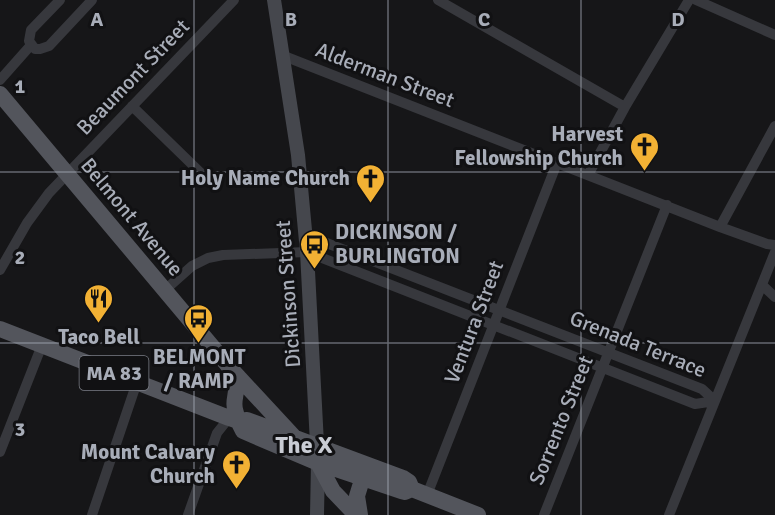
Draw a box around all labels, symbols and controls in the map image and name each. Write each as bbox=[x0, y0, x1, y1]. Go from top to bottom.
text: A bbox=[91, 7, 104, 32]
text: B bbox=[285, 7, 297, 32]
text: C bbox=[478, 7, 490, 32]
text: D bbox=[671, 7, 685, 32]
street label: Beaumont Street bbox=[71, 14, 195, 140]
street label: Alderman Street bbox=[312, 37, 458, 113]
text: 1 bbox=[15, 74, 26, 99]
place label: Harvest Fellowship Church bbox=[455, 121, 623, 171]
church icon: Harvest Fellowship Church bbox=[628, 130, 660, 172]
street label: Belmont Avenue bbox=[75, 153, 189, 281]
church icon: Holy Name Church bbox=[355, 162, 387, 204]
place label: Holy Name Church bbox=[181, 165, 350, 191]
street label: Dickinson Street bbox=[270, 219, 306, 369]
place label: DICKINSON / BURLINGTON bbox=[335, 219, 460, 269]
bus stop icon: DICKINSON / BURLINGTON bbox=[298, 228, 330, 270]
text: 2 bbox=[15, 245, 25, 270]
street label: Ventura Street bbox=[439, 257, 509, 387]
restaurant icon: Taco Bell bbox=[83, 282, 115, 324]
bus stop icon: BELMONT / RAMP bbox=[183, 302, 215, 344]
street label: Grenada Terrace bbox=[566, 305, 710, 383]
place label: Taco Bell bbox=[58, 324, 140, 350]
place label: BELMONT / RAMP bbox=[153, 344, 246, 394]
street label: Sorrento Street bbox=[523, 352, 599, 488]
road number: MA 83 bbox=[80, 356, 148, 390]
text: 3 bbox=[15, 417, 25, 442]
district label: The X bbox=[275, 430, 333, 460]
place label: Mount Calvary Church bbox=[81, 439, 216, 489]
church icon: Mount Calvary Church bbox=[220, 448, 252, 490]

